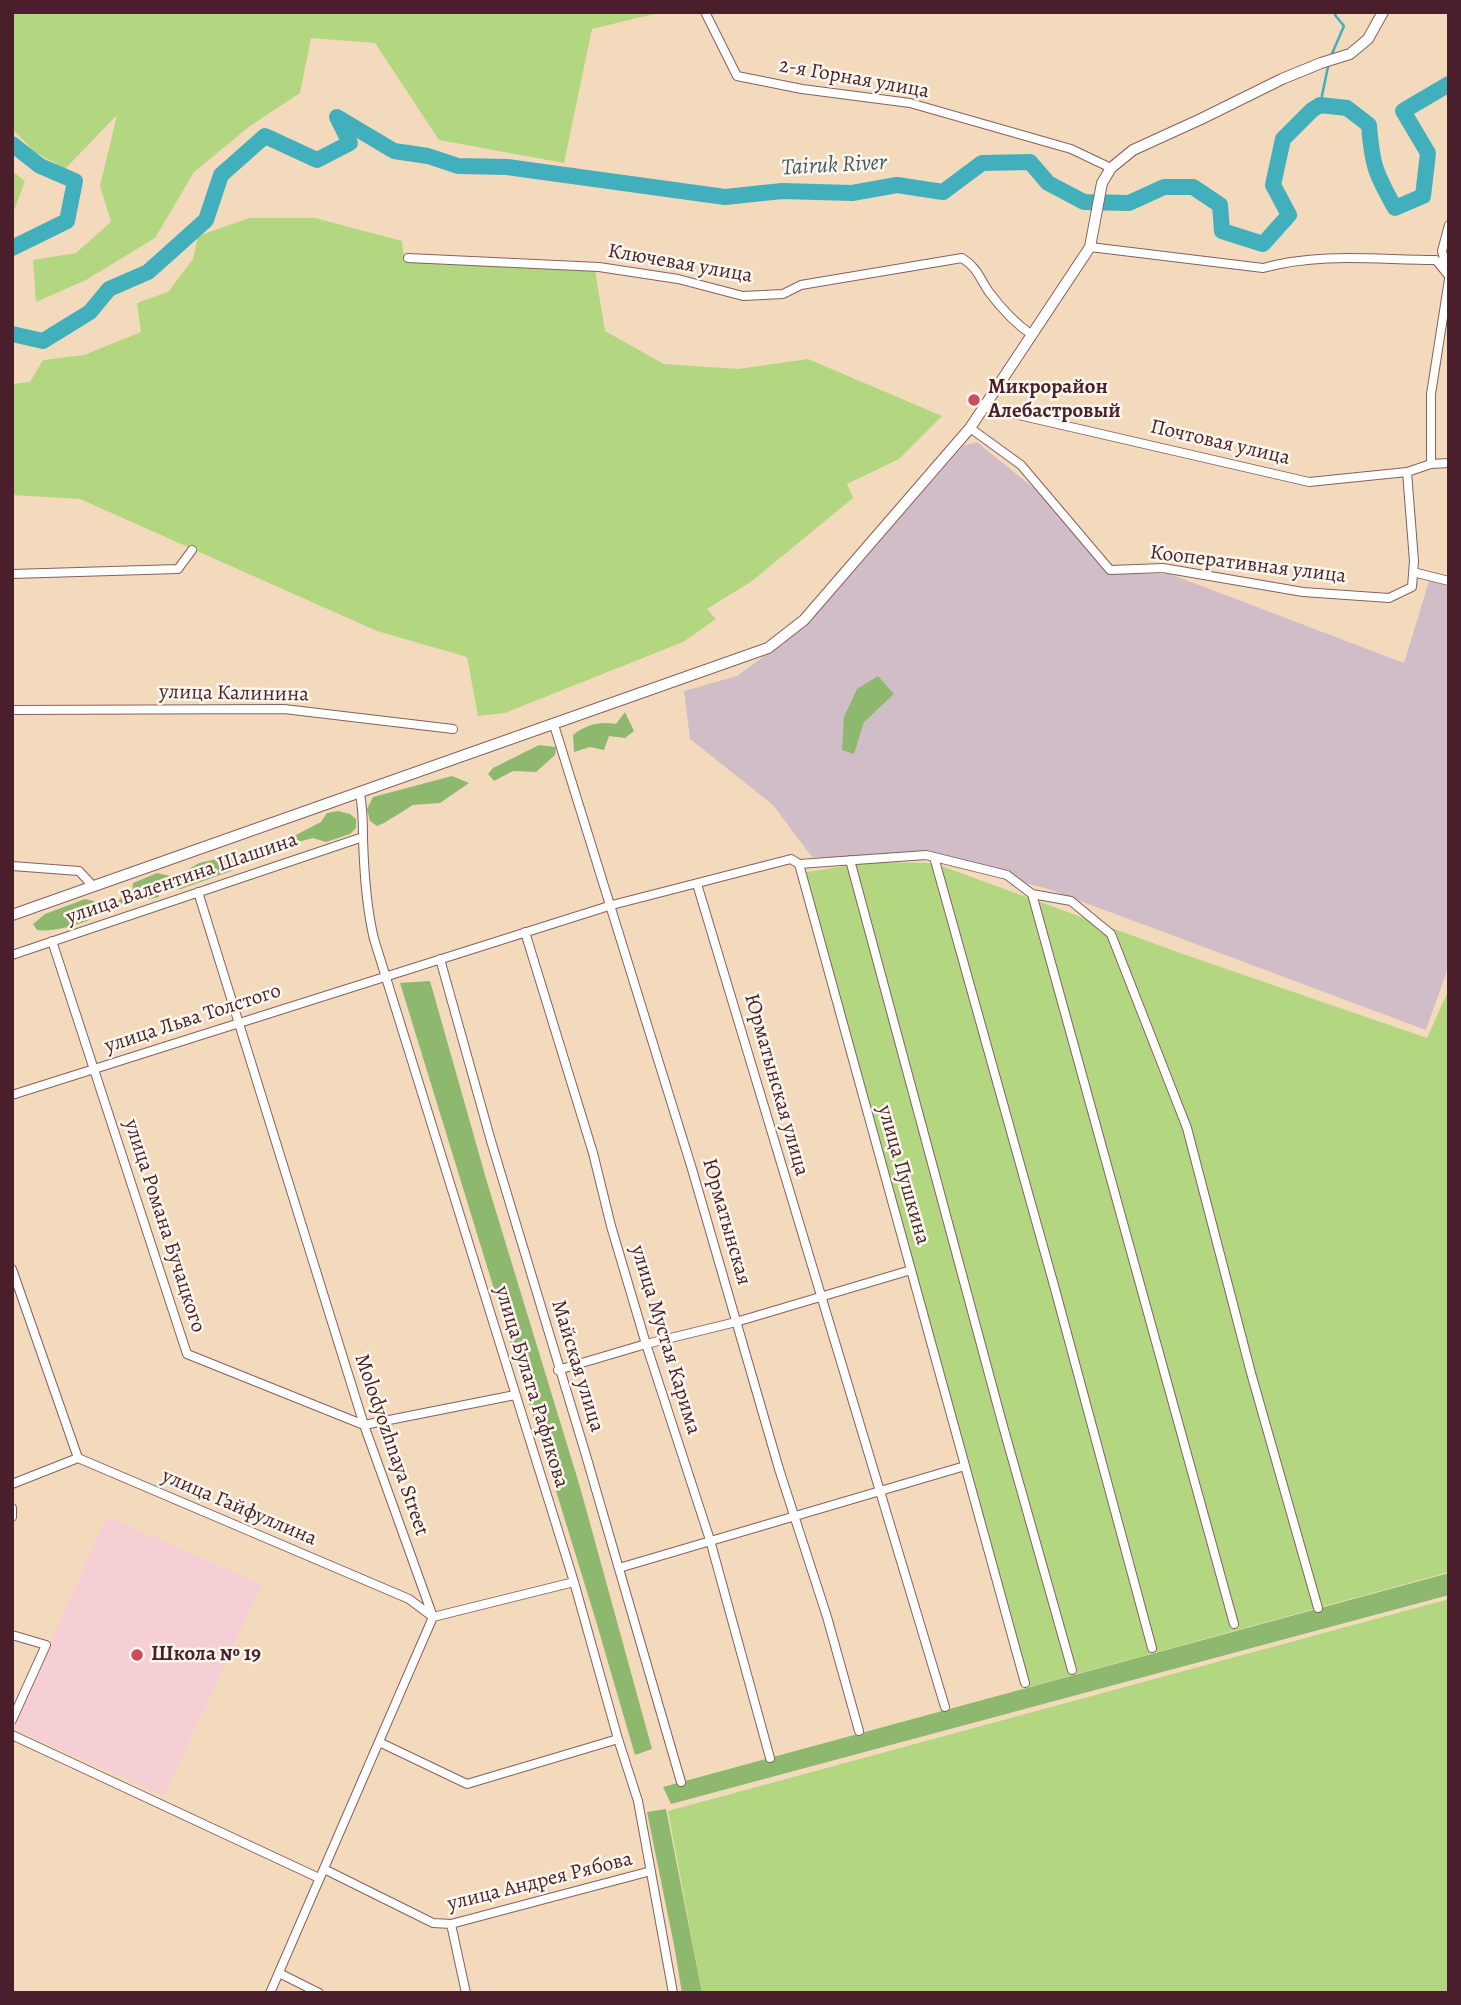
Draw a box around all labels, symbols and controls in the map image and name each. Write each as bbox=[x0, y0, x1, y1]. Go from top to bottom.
street label: 2-я Горная улица bbox=[777, 53, 931, 105]
water label: Tairuk River bbox=[781, 149, 887, 183]
street label: Ключевая улица bbox=[606, 239, 754, 289]
place label: Микрорайон Алебастровый bbox=[988, 375, 1121, 425]
marker: Микрорайон Алебастровый bbox=[966, 392, 982, 408]
street label: Почтовая улица bbox=[1148, 415, 1292, 471]
street label: Кооперативная улица bbox=[1148, 540, 1348, 590]
street label: улица Калинина bbox=[159, 680, 309, 708]
street label: улица Валентина Шашина bbox=[63, 828, 301, 930]
street label: улица Льва Толстого bbox=[102, 979, 284, 1059]
street label: Юрматынская улица bbox=[738, 991, 814, 1179]
street label: улица Пушкина bbox=[871, 1102, 935, 1248]
street label: улица Романа Бучацкого bbox=[118, 1116, 210, 1336]
street label: Юрматынская bbox=[696, 1156, 756, 1288]
street label: улица Мустая Карима bbox=[624, 1242, 706, 1438]
street label: улица Булата Рафикова bbox=[488, 1283, 574, 1491]
street label: Майская улица bbox=[545, 1297, 609, 1435]
street label: Molodyozhnaya Street bbox=[348, 1351, 434, 1539]
street label: улица Гайфуллина bbox=[158, 1464, 320, 1552]
place label: Школа № 19 bbox=[151, 1642, 261, 1668]
marker: Школа № 19 bbox=[129, 1647, 145, 1663]
street label: улица Андрея Рябова bbox=[445, 1847, 635, 1917]

